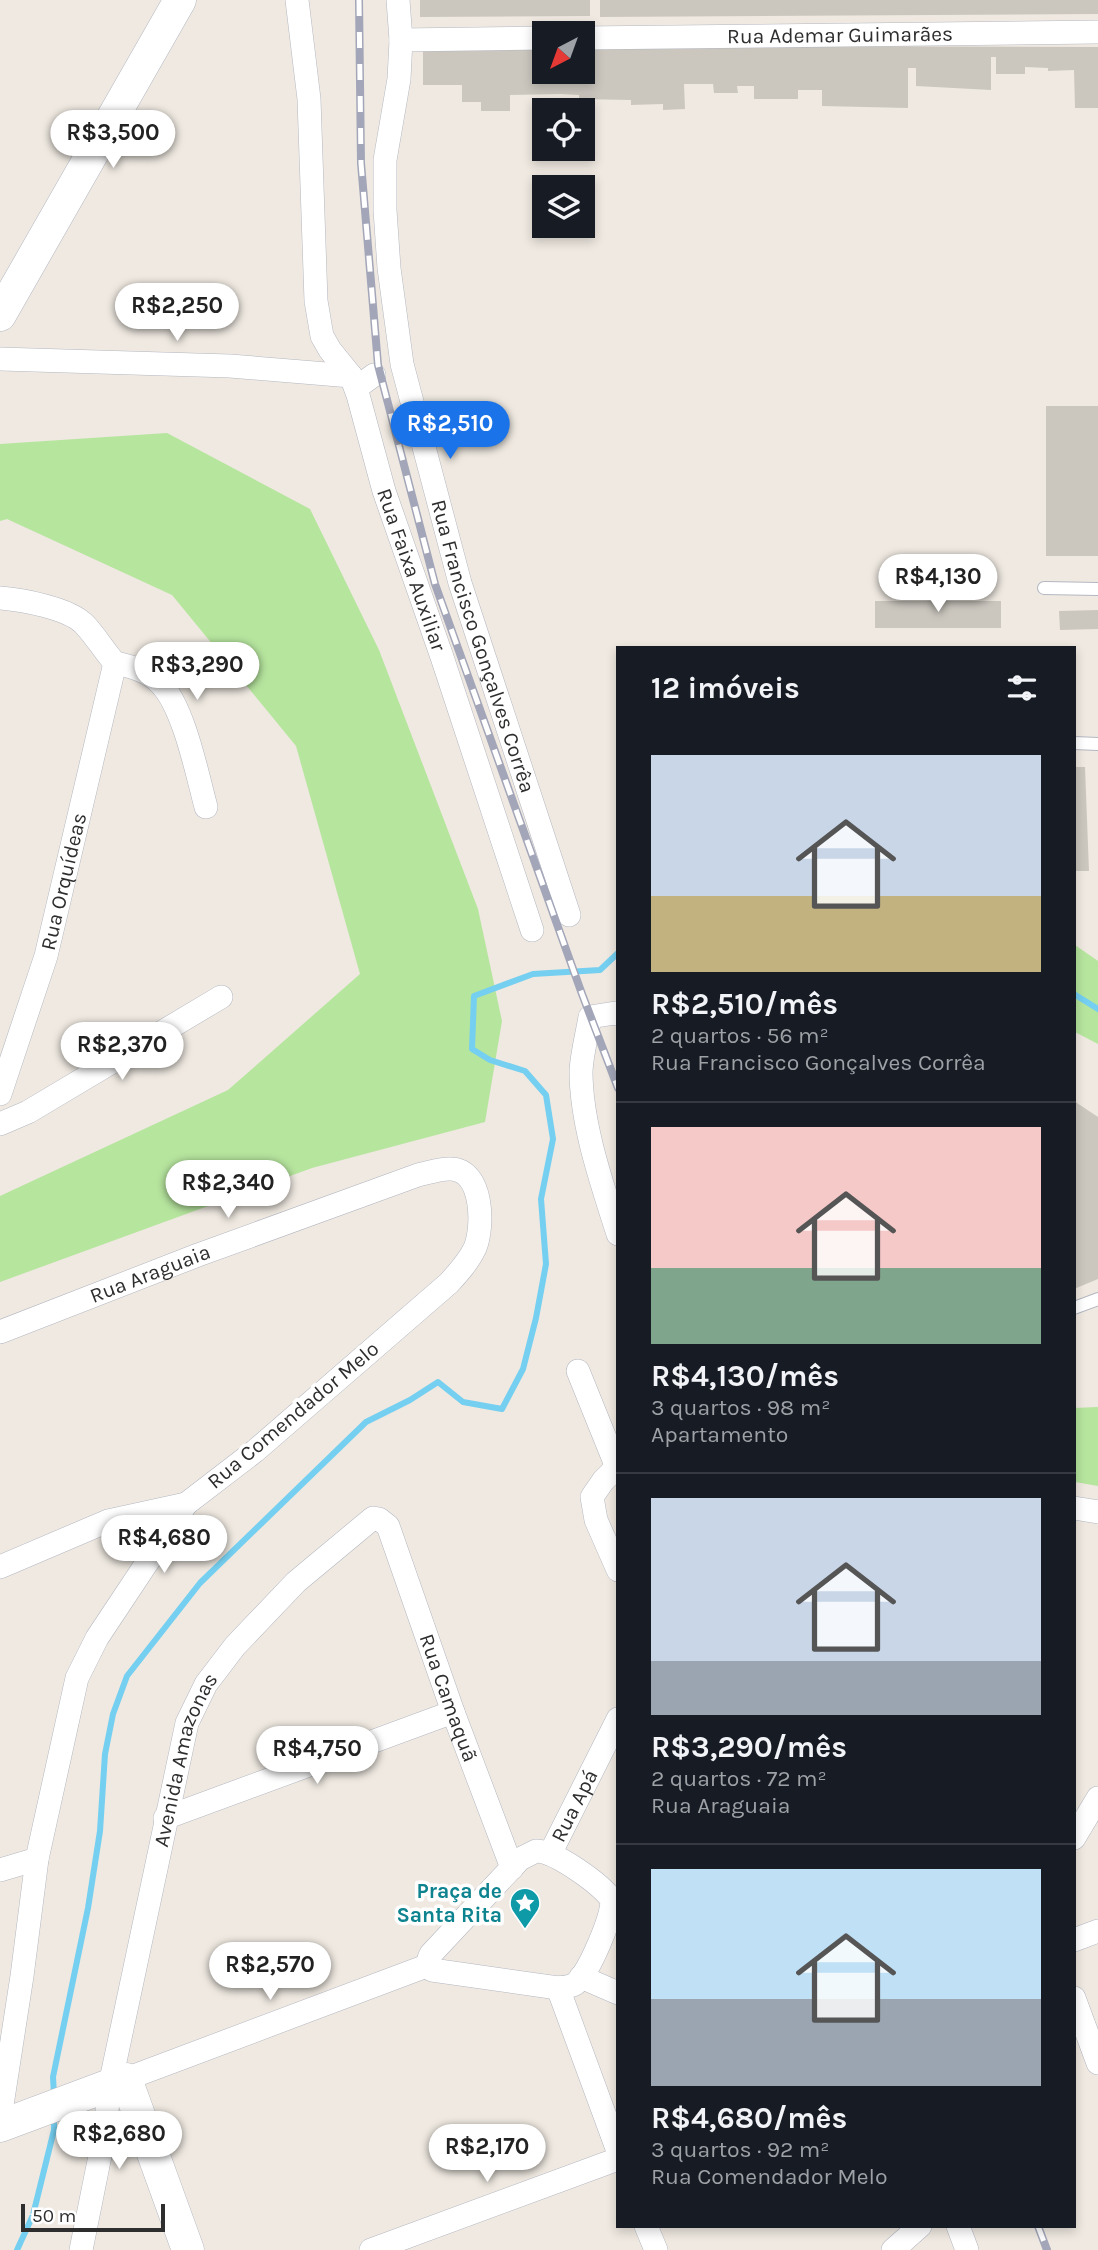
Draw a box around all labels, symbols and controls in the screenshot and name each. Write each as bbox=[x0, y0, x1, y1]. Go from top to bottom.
north arrow bbox=[532, 21, 595, 84]
map controls bbox=[532, 21, 595, 238]
street label: Rua Ademar Guimarães bbox=[727, 22, 953, 48]
button: locate bbox=[532, 98, 595, 161]
pin: R$3,500 bbox=[48, 110, 178, 170]
text: R$3,500 bbox=[66, 119, 160, 146]
button: layers bbox=[532, 175, 595, 238]
pin: R$2,250 bbox=[112, 284, 242, 343]
text: R$2,250 bbox=[131, 292, 223, 319]
pin: R$2,510 bbox=[385, 402, 515, 461]
text: R$2,510 bbox=[407, 410, 493, 437]
street label: Rua Faixa Auxiliar bbox=[372, 485, 451, 655]
street label: Rua Francisco Gonçalves Corrêa bbox=[426, 497, 540, 796]
pin: R$4,130 bbox=[873, 554, 1003, 614]
text: R$4,130 bbox=[894, 563, 982, 590]
pin: R$3,290 bbox=[132, 642, 262, 702]
text: R$3,290 bbox=[150, 651, 244, 678]
icon: filters bbox=[1003, 669, 1041, 707]
text: 12 imóveis bbox=[651, 670, 800, 706]
icon: home bbox=[783, 801, 909, 927]
street label: Rua Orquídeas bbox=[36, 810, 91, 953]
text: R$2,510/mês bbox=[651, 986, 838, 1022]
text: 2 quartos · 56 m² bbox=[651, 1022, 829, 1049]
pin: R$2,370 bbox=[57, 1023, 187, 1082]
text: R$2,370 bbox=[77, 1031, 167, 1058]
text: Rua Francisco Gonçalves Corrêa bbox=[651, 1049, 986, 1076]
pin: R$2,340 bbox=[163, 1160, 293, 1220]
text: R$2,340 bbox=[182, 1169, 274, 1196]
icon: home bbox=[783, 1173, 909, 1299]
street label: Rua Araguaia bbox=[86, 1240, 214, 1308]
street label: Rua Comendador Melo bbox=[203, 1336, 383, 1494]
text: R$4,130/mês bbox=[651, 1358, 839, 1394]
text: 3 quartos · 98 m² bbox=[651, 1394, 830, 1421]
text: Apartamento bbox=[651, 1421, 788, 1448]
pin: R$4,680 bbox=[99, 1516, 229, 1575]
text: R$4,680 bbox=[117, 1524, 211, 1551]
icon: home bbox=[783, 1544, 909, 1670]
street label: Rua Camaquã bbox=[415, 1630, 483, 1765]
street label: Avenida Amazonas bbox=[149, 1668, 222, 1849]
pin: R$4,750 bbox=[252, 1726, 382, 1786]
text: R$3,290/mês bbox=[651, 1729, 847, 1765]
text: R$4,750 bbox=[272, 1735, 362, 1762]
text: 2 quartos · 72 m² bbox=[651, 1765, 827, 1792]
street label: Rua Apá bbox=[546, 1766, 603, 1846]
text: Rua Araguaia bbox=[651, 1792, 790, 1819]
place label: Praça de Santa Rita bbox=[396, 1879, 502, 1927]
place icon: Praça de Santa Rita bbox=[508, 1886, 542, 1930]
icon: home bbox=[783, 1915, 909, 2041]
pin: R$2,570 bbox=[205, 1942, 335, 2002]
text: R$2,570 bbox=[225, 1951, 315, 1978]
text: R$4,680/mês bbox=[651, 2100, 847, 2136]
pin: R$2,680 bbox=[54, 2112, 184, 2171]
text: R$2,680 bbox=[72, 2120, 166, 2147]
pin: R$2,170 bbox=[422, 2124, 552, 2184]
text: R$2,170 bbox=[445, 2133, 529, 2160]
text: 3 quartos · 92 m² bbox=[651, 2136, 830, 2163]
text: Rua Comendador Melo bbox=[651, 2163, 888, 2190]
scale bar bbox=[21, 2201, 164, 2233]
text: 50 m bbox=[32, 2205, 76, 2227]

